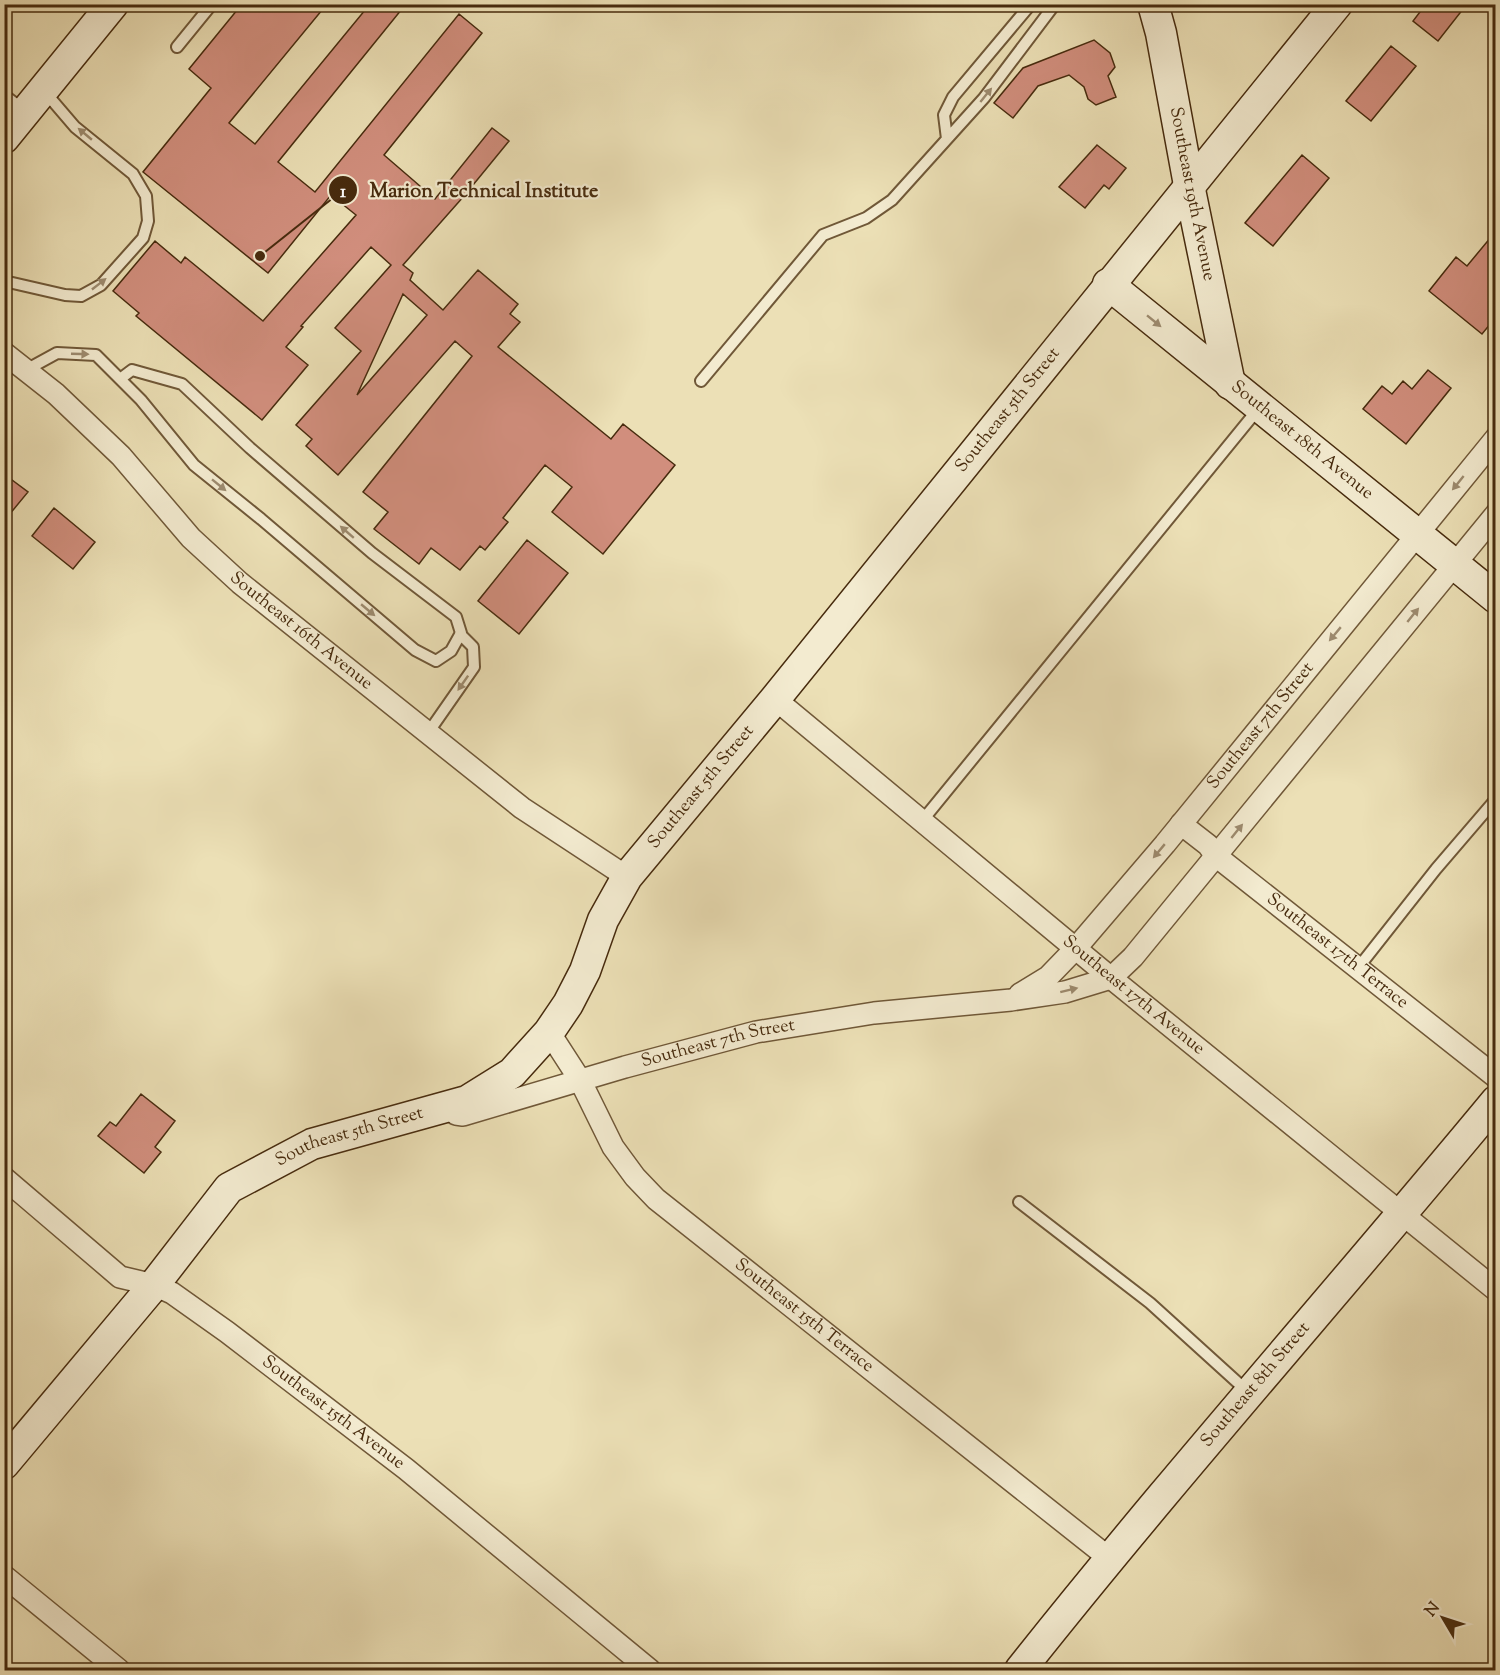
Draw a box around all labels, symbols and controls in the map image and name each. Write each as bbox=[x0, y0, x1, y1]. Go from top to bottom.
one-way arrow bbox=[979, 88, 992, 103]
street label: Southeast 19th Avenue bbox=[1162, 105, 1221, 283]
one-way arrow bbox=[77, 128, 93, 141]
callout: Marion Technical Institute bbox=[328, 171, 610, 209]
text: Marion Technical Institute bbox=[370, 178, 598, 207]
text: 1 bbox=[340, 180, 347, 206]
one-way arrow bbox=[92, 279, 107, 291]
one-way arrow bbox=[1146, 315, 1161, 327]
street label: Southeast 5th Street bbox=[950, 342, 1067, 479]
one-way arrow bbox=[71, 350, 90, 359]
street label: Southeast 18th Avenue bbox=[1225, 375, 1379, 506]
one-way arrow bbox=[1452, 475, 1465, 491]
one-way arrow bbox=[211, 478, 226, 490]
one-way arrow bbox=[340, 526, 355, 539]
street label: Southeast 16th Avenue bbox=[223, 566, 378, 697]
one-way arrow bbox=[360, 603, 375, 616]
one-way arrow bbox=[1406, 608, 1419, 623]
one-way arrow bbox=[1329, 626, 1342, 641]
street label: Southeast 7th Street bbox=[1201, 657, 1321, 795]
one-way arrow bbox=[457, 675, 469, 691]
street label: Southeast 5th Street bbox=[642, 720, 761, 855]
one-way arrow bbox=[1230, 823, 1243, 839]
one-way arrow bbox=[1153, 843, 1166, 858]
street label: Southeast 17th Terrace bbox=[1260, 887, 1414, 1016]
street label: Southeast 17th Avenue bbox=[1056, 929, 1210, 1062]
one-way arrow bbox=[1060, 985, 1078, 994]
street label: Southeast 7th Street bbox=[638, 1013, 797, 1075]
street label: Southeast 5th Street bbox=[271, 1101, 426, 1174]
street label: Southeast 15th Terrace bbox=[728, 1253, 879, 1380]
street label: Southeast 8th Street bbox=[1195, 1317, 1317, 1453]
street label: Southeast 15th Avenue bbox=[256, 1350, 410, 1476]
north arrow bbox=[1413, 1588, 1473, 1648]
text: N bbox=[1420, 1598, 1446, 1622]

